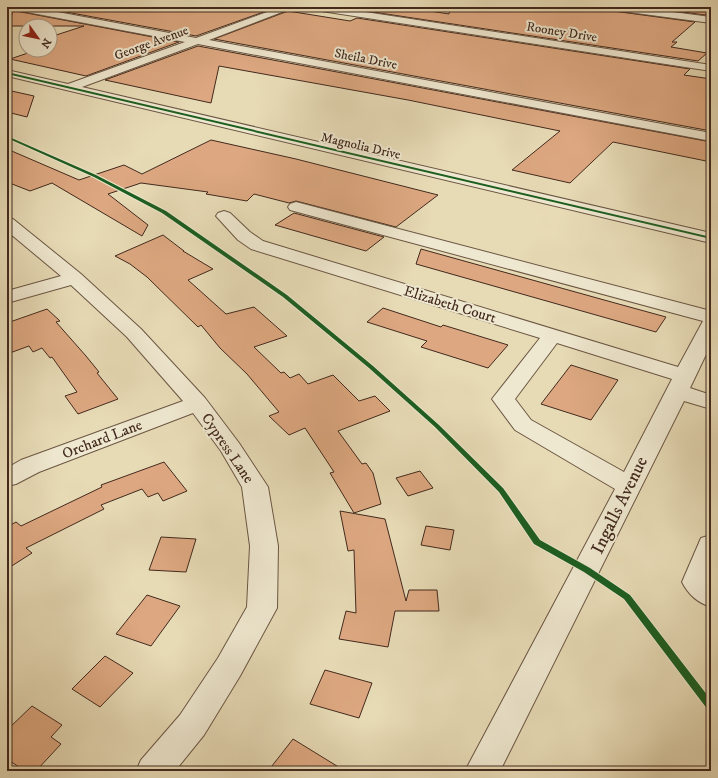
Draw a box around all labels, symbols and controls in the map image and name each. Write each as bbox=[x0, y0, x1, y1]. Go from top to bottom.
north arrow bbox=[18, 18, 58, 58]
street label: Rooney Drive bbox=[525, 19, 598, 45]
street label: George Avenue bbox=[112, 22, 191, 64]
text: N bbox=[37, 35, 54, 51]
street label: Sheila Drive bbox=[333, 45, 398, 73]
street label: Magnolia Drive bbox=[319, 129, 402, 163]
street label: Elizabeth Court bbox=[401, 281, 499, 328]
street label: Cypress Lane bbox=[197, 410, 258, 487]
street label: Orchard Lane bbox=[59, 415, 145, 463]
street label: Ingalls Avenue bbox=[587, 453, 653, 558]

